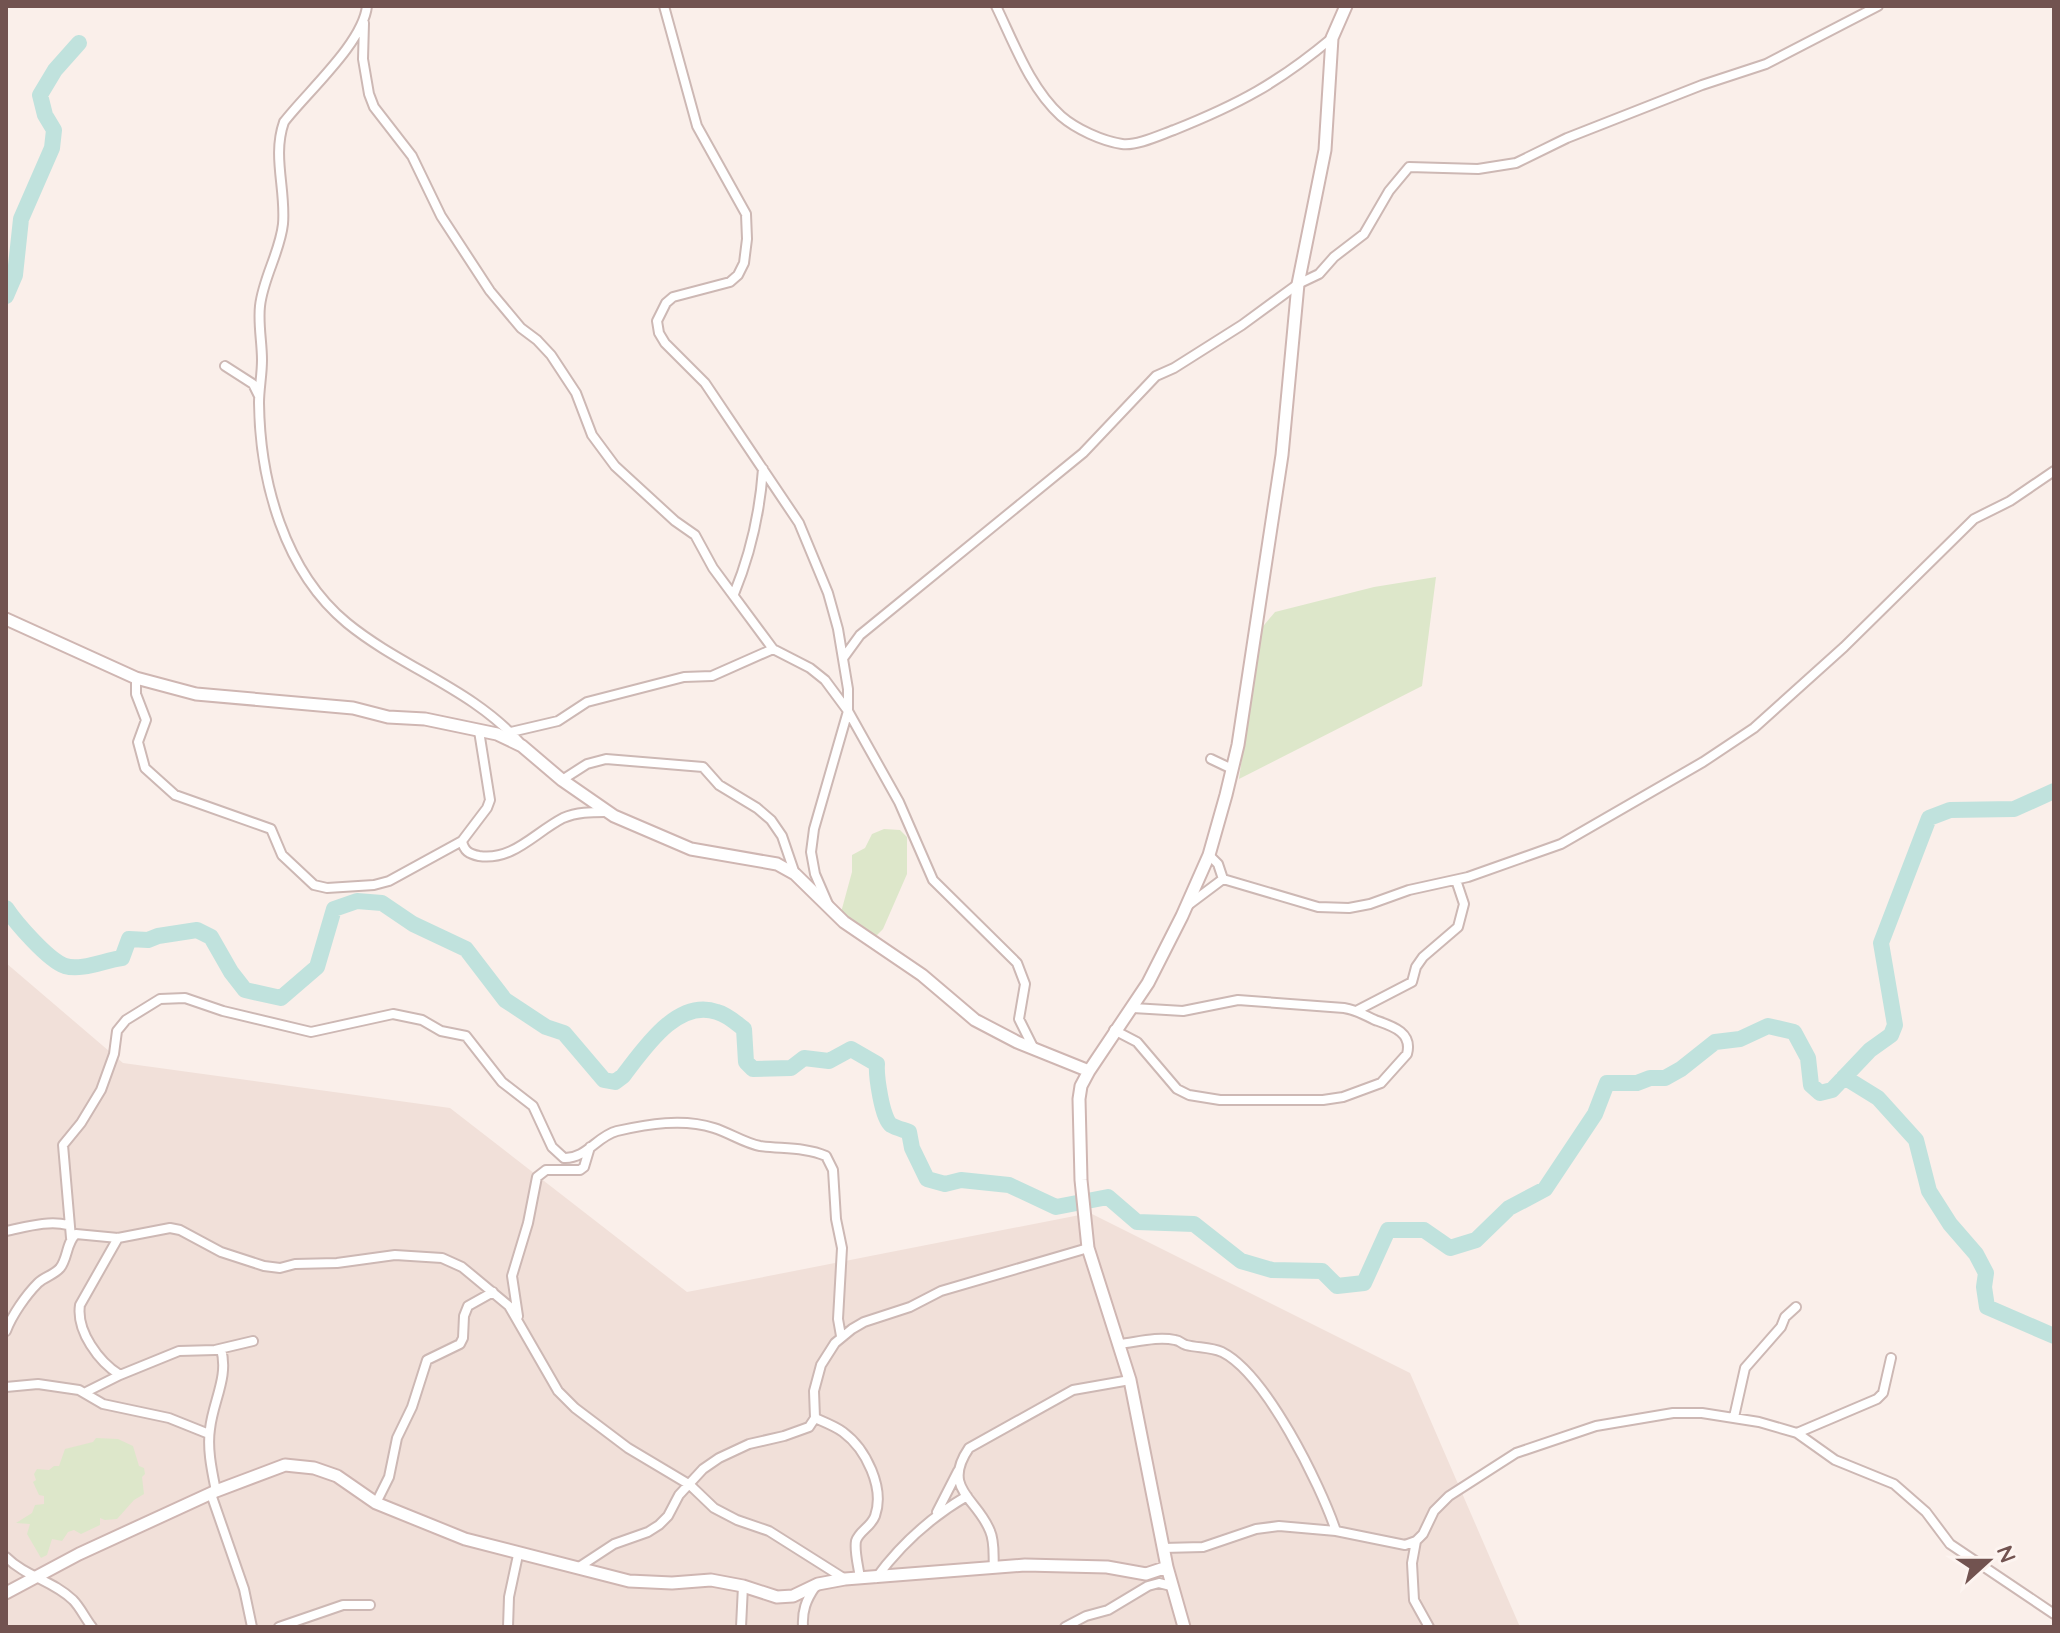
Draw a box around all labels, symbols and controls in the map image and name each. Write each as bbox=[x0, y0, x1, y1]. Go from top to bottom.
north arrow bbox=[1948, 1521, 2028, 1601]
text: N bbox=[1991, 1541, 2023, 1566]

